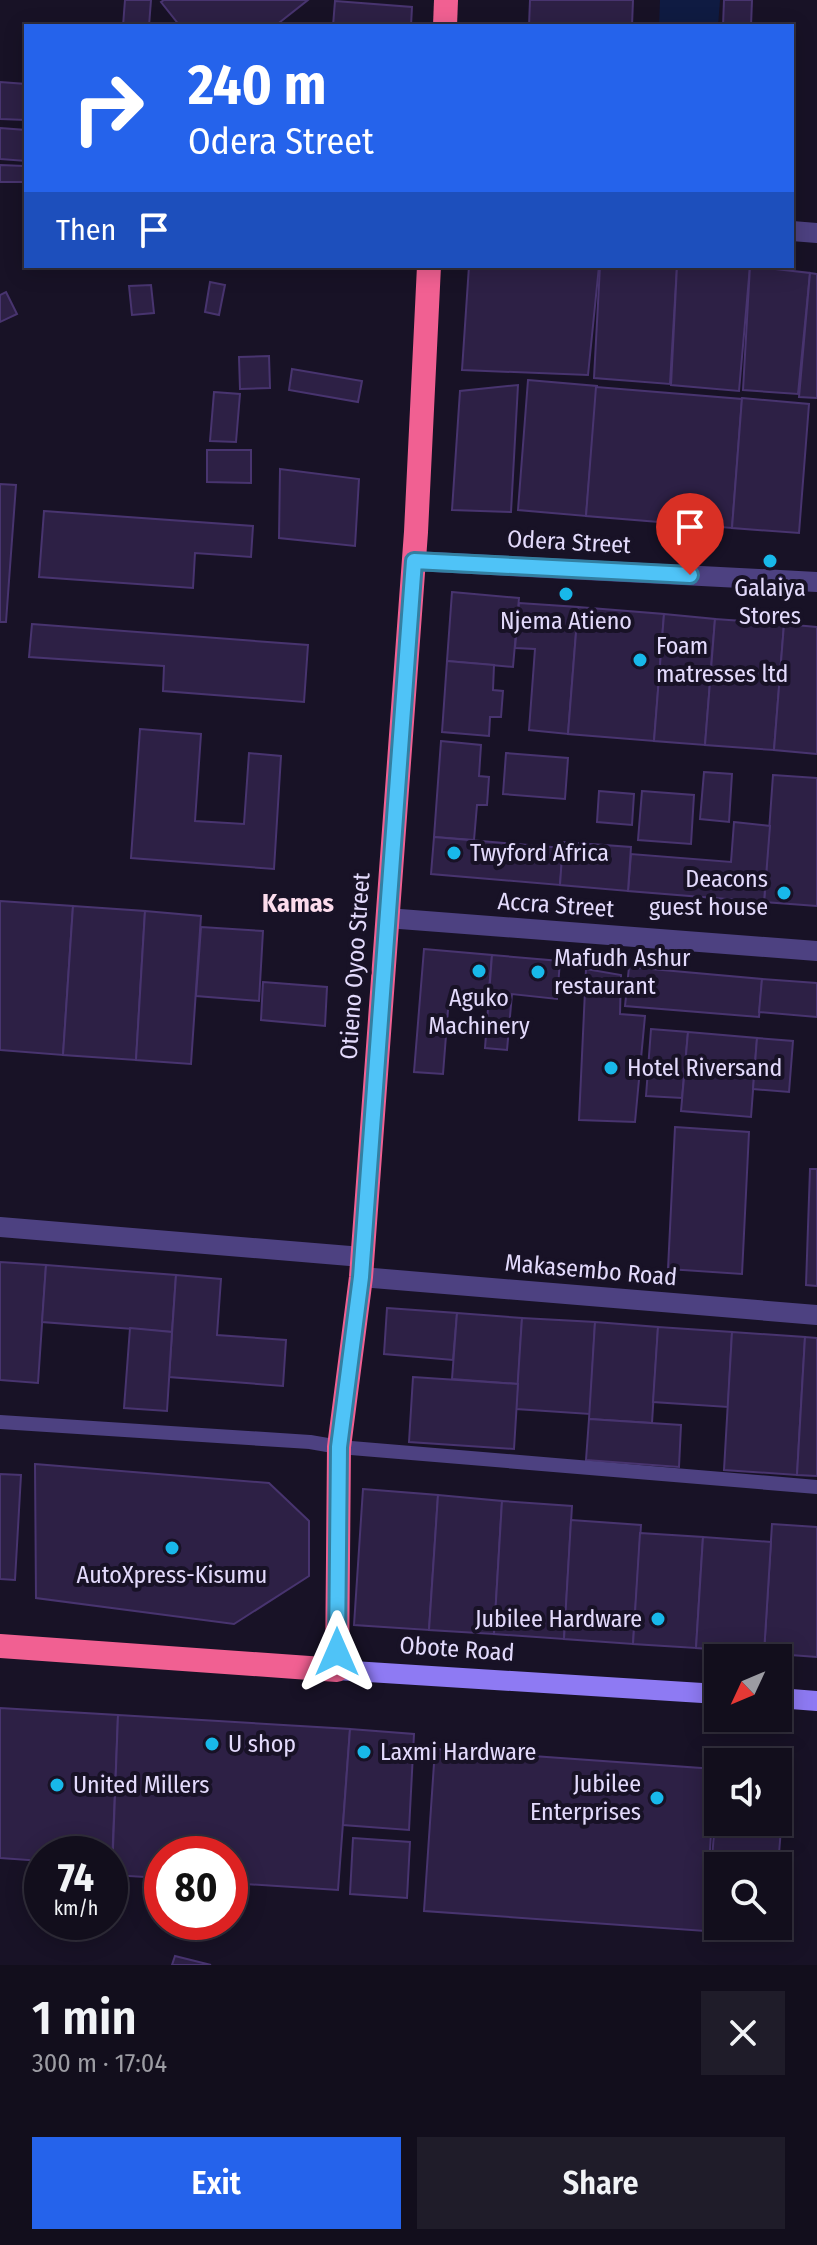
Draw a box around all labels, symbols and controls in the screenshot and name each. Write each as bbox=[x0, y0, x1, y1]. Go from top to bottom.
text: 240 m bbox=[188, 52, 327, 119]
icon: right bbox=[56, 56, 160, 160]
text: Odera Street bbox=[188, 120, 374, 164]
icon: arrive bbox=[132, 208, 176, 252]
text: Then bbox=[56, 212, 116, 248]
pin bbox=[656, 493, 724, 575]
icon: arrive bbox=[668, 505, 712, 549]
street label: Odera Street bbox=[506, 525, 632, 559]
marker: Galaiya Stores bbox=[761, 552, 779, 570]
place label: Galaiya Stores bbox=[734, 574, 806, 630]
marker: Njema Atieno bbox=[557, 585, 575, 603]
place label: Njema Atieno bbox=[500, 607, 632, 635]
place label: Foam matresses ltd bbox=[656, 632, 788, 688]
marker: Foam matresses ltd bbox=[631, 651, 649, 669]
place label: Twyford Africa bbox=[470, 839, 609, 867]
marker: Twyford Africa bbox=[445, 844, 463, 862]
place label: Deacons guest house bbox=[649, 865, 768, 921]
street label: Otieno Oyoo Street bbox=[335, 871, 376, 1060]
marker: Deacons guest house bbox=[775, 884, 793, 902]
street label: Accra Street bbox=[497, 887, 615, 923]
district label: Kamas bbox=[262, 888, 334, 919]
place label: Mafudh Ashur restaurant bbox=[554, 944, 691, 1000]
marker: Aguko Machinery bbox=[470, 962, 488, 980]
marker: Mafudh Ashur restaurant bbox=[529, 963, 547, 981]
place label: Aguko Machinery bbox=[428, 984, 530, 1040]
place label: Hotel Riversand bbox=[627, 1054, 782, 1082]
marker: Hotel Riversand bbox=[602, 1059, 620, 1077]
street label: Makasembo Road bbox=[504, 1249, 678, 1291]
marker: AutoXpress-Kisumu bbox=[163, 1539, 181, 1557]
place label: AutoXpress-Kisumu bbox=[77, 1561, 267, 1589]
place label: Jubilee Hardware bbox=[475, 1605, 642, 1633]
position arrow bbox=[295, 1610, 379, 1694]
marker: Jubilee Hardware bbox=[649, 1610, 667, 1628]
street label: Obote Road bbox=[399, 1631, 515, 1667]
north arrow bbox=[704, 1644, 792, 1732]
map controls bbox=[704, 1644, 792, 1940]
place label: U shop bbox=[228, 1730, 296, 1758]
marker: U shop bbox=[203, 1735, 221, 1753]
place label: Laxmi Hardware bbox=[380, 1738, 536, 1766]
marker: Laxmi Hardware bbox=[355, 1743, 373, 1761]
button: sound bbox=[704, 1748, 792, 1836]
place label: Jubilee Enterprises bbox=[530, 1770, 641, 1826]
place label: United Millers bbox=[73, 1771, 209, 1799]
marker: United Millers bbox=[48, 1776, 66, 1794]
marker: Jubilee Enterprises bbox=[648, 1789, 666, 1807]
speed limit sign: 80 bbox=[144, 1836, 248, 1940]
button: search bbox=[704, 1852, 792, 1940]
text: 74 bbox=[58, 1854, 94, 1902]
text: km/h bbox=[54, 1896, 98, 1920]
text: 1 min bbox=[32, 1989, 137, 2047]
button: close bbox=[701, 1991, 785, 2075]
text: 300 m · 17:04 bbox=[32, 2048, 167, 2079]
button: Exit bbox=[32, 2137, 401, 2229]
button: Share bbox=[417, 2137, 785, 2229]

